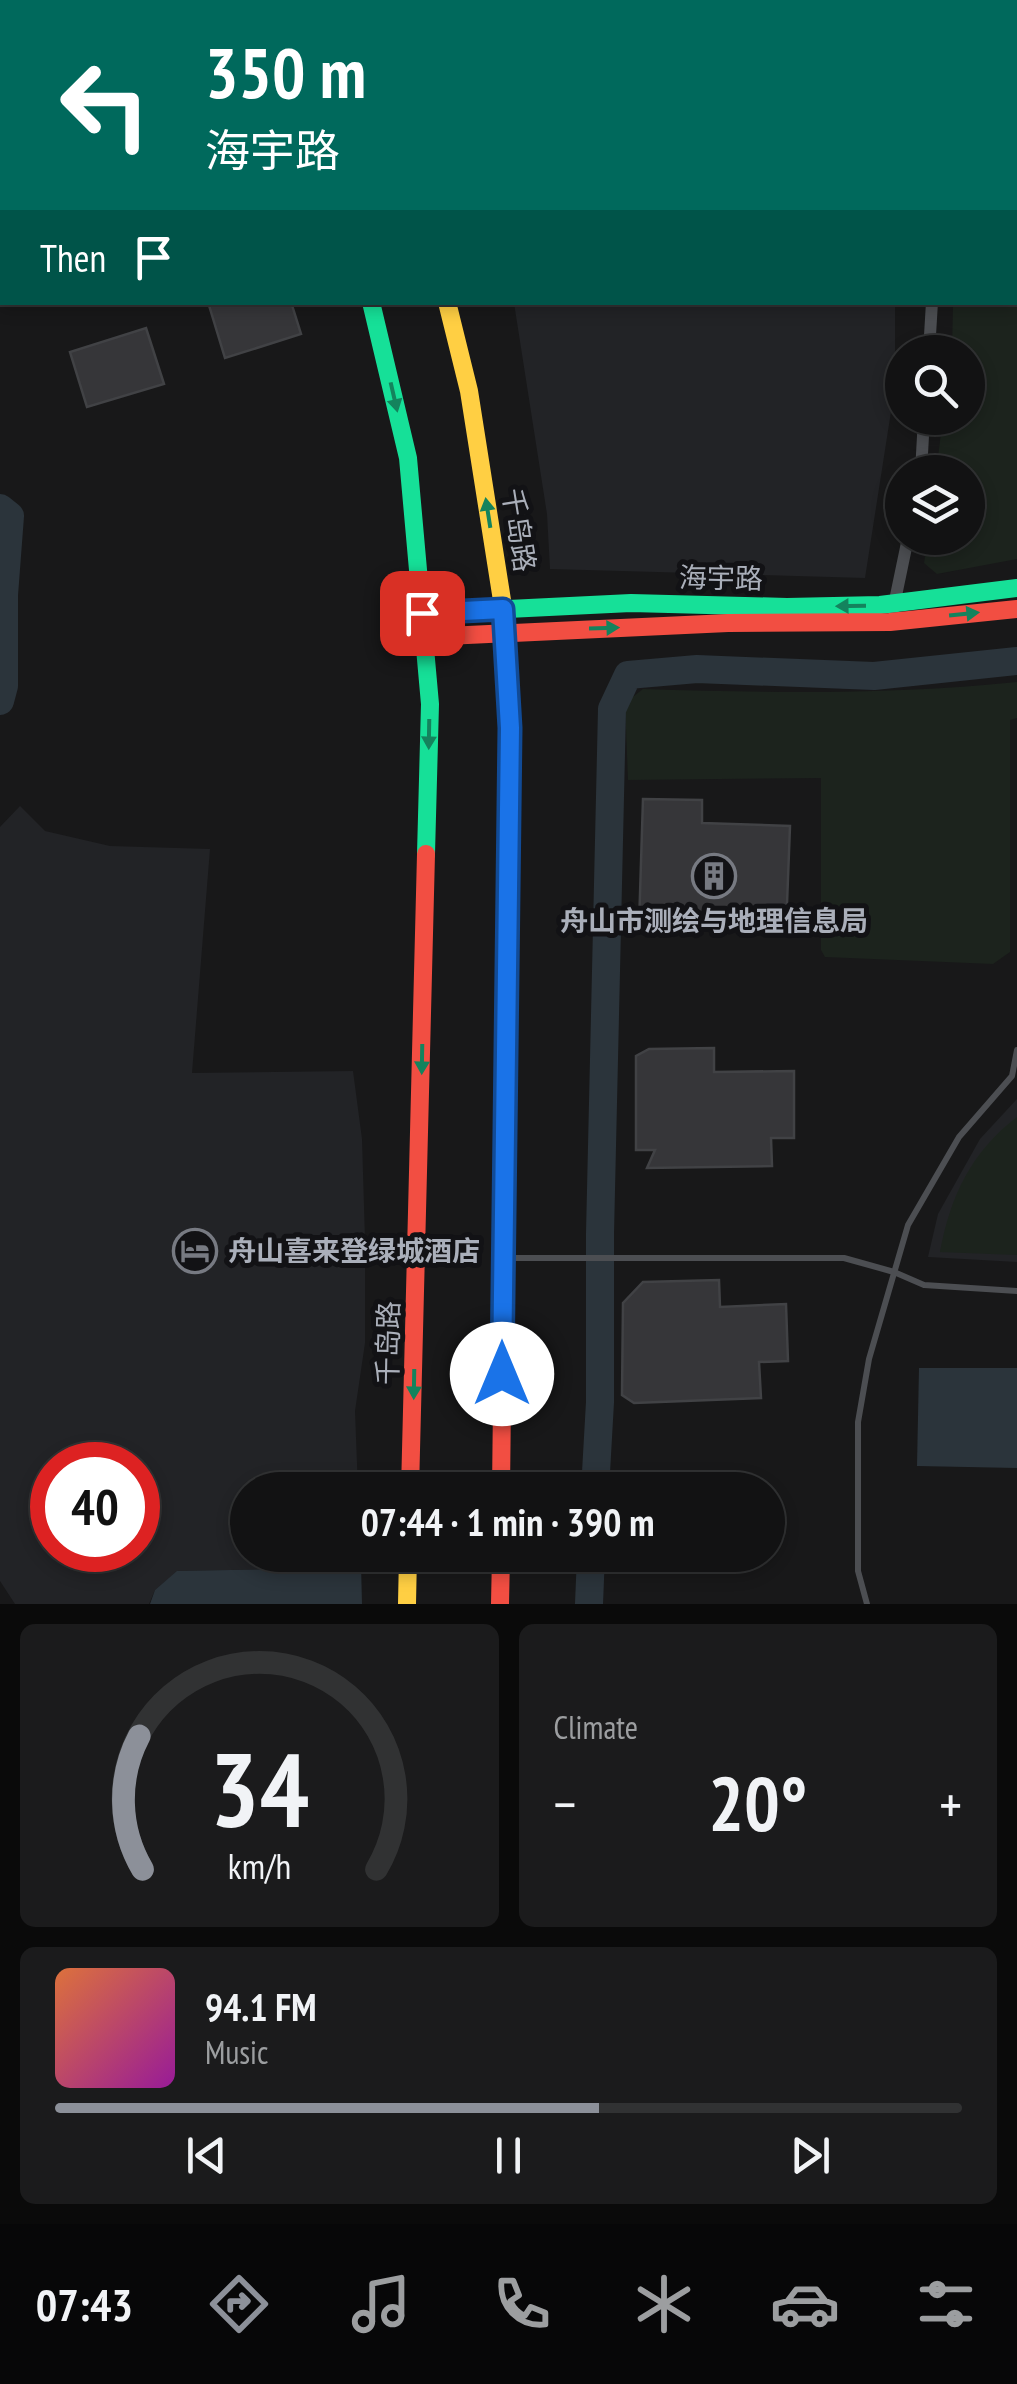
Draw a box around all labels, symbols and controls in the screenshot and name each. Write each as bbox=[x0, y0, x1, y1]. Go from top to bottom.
text: 350 m bbox=[205, 27, 366, 117]
icon: left bbox=[40, 40, 170, 170]
text: 海宇路 bbox=[205, 121, 340, 179]
icon: arrive bbox=[126, 230, 181, 285]
text: Then bbox=[40, 233, 106, 282]
map controls bbox=[885, 335, 985, 555]
button: search bbox=[885, 335, 985, 435]
one-way arrow bbox=[387, 382, 402, 413]
button: layers bbox=[885, 455, 985, 555]
street label: 千岛路 bbox=[495, 486, 544, 574]
one-way arrow bbox=[480, 496, 495, 528]
street label: 海宇路 bbox=[679, 558, 763, 597]
pin bbox=[380, 571, 465, 656]
icon: arrive bbox=[395, 586, 450, 641]
one-way arrow bbox=[834, 598, 866, 614]
one-way arrow bbox=[948, 606, 980, 622]
one-way arrow bbox=[589, 620, 621, 636]
one-way arrow bbox=[421, 719, 437, 751]
building icon: 舟山市测绘与地理信息局 bbox=[691, 853, 737, 899]
place label: 舟山市测绘与地理信息局 bbox=[560, 902, 868, 939]
one-way arrow bbox=[414, 1043, 430, 1075]
hotel icon: 舟山喜来登绿城酒店 bbox=[172, 1228, 218, 1274]
place label: 舟山喜来登绿城酒店 bbox=[228, 1232, 480, 1269]
street label: 千岛路 bbox=[368, 1301, 407, 1385]
position arrow bbox=[450, 1322, 554, 1426]
one-way arrow bbox=[406, 1368, 422, 1400]
speed limit sign: 40 bbox=[30, 1442, 160, 1572]
text: 07:44 · 1 min · 390 m bbox=[361, 1497, 654, 1546]
text: Climate bbox=[554, 1706, 638, 1748]
text: 34 bbox=[210, 1721, 309, 1856]
text: 20° bbox=[708, 1755, 807, 1852]
text: − bbox=[554, 1768, 576, 1839]
text: + bbox=[939, 1768, 962, 1839]
text: km/h bbox=[228, 1843, 291, 1889]
text: 94.1 FM bbox=[205, 1982, 317, 2031]
text: Music bbox=[205, 2031, 268, 2073]
icon: previous bbox=[179, 2128, 234, 2183]
icon: pause bbox=[481, 2128, 536, 2183]
icon: next bbox=[783, 2128, 838, 2183]
icon: directions bbox=[204, 2269, 274, 2339]
icon: music bbox=[346, 2269, 416, 2339]
icon: phone bbox=[487, 2269, 557, 2339]
icon: climate bbox=[629, 2269, 699, 2339]
icon: car bbox=[770, 2269, 840, 2339]
icon: filters bbox=[911, 2269, 981, 2339]
text: 07:43 bbox=[36, 2275, 133, 2333]

